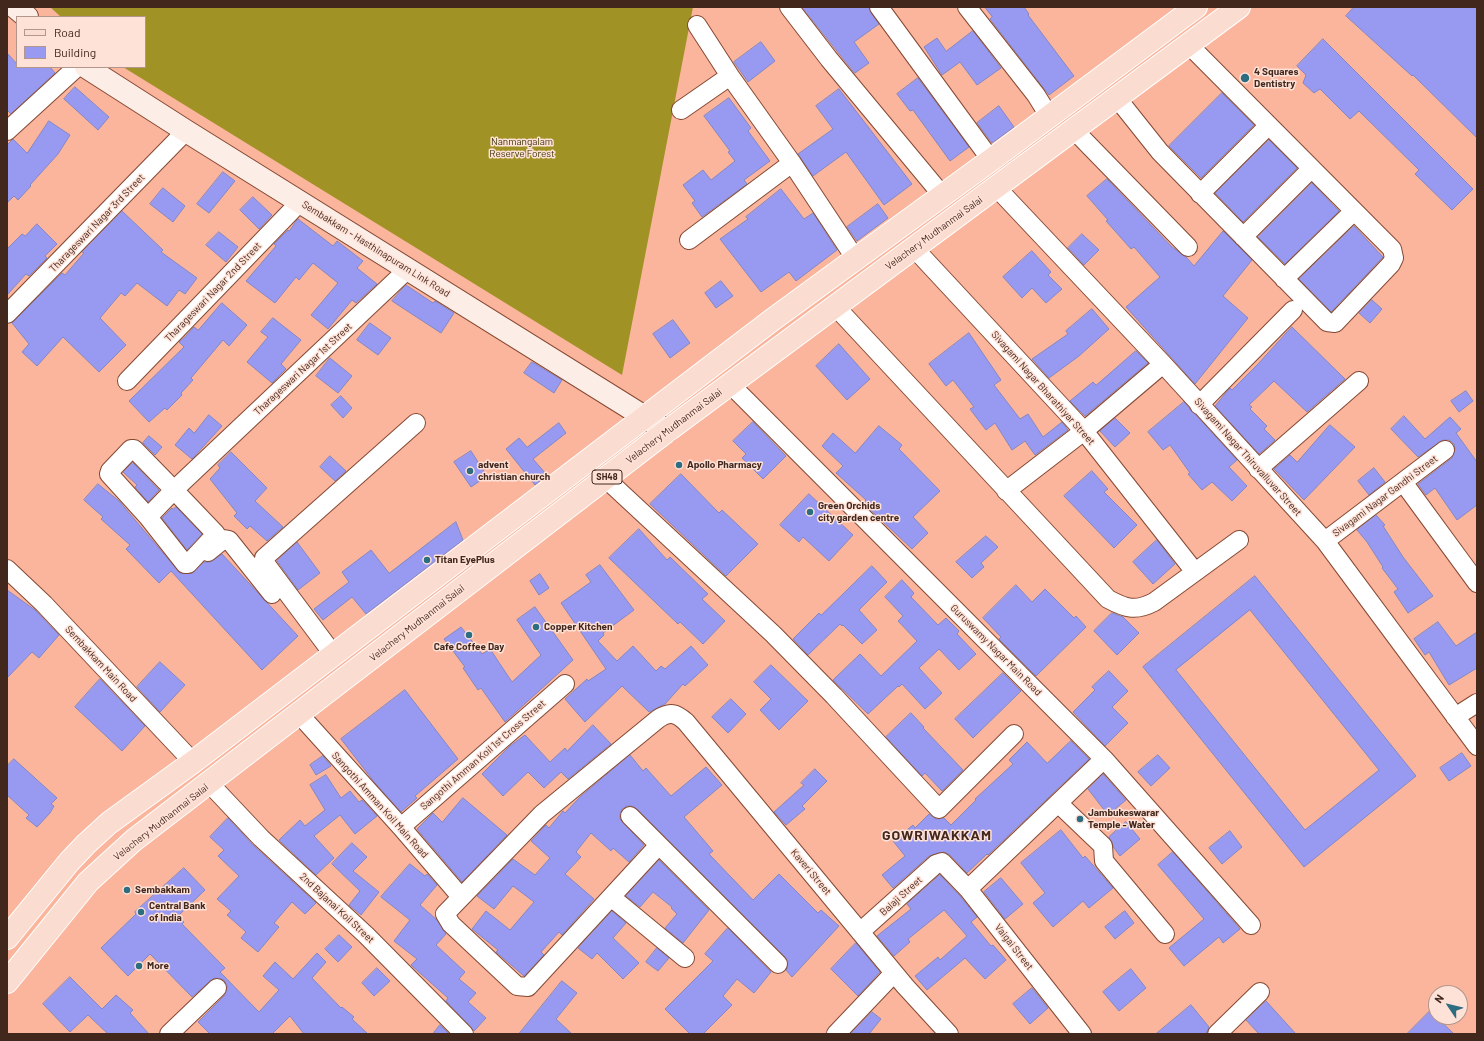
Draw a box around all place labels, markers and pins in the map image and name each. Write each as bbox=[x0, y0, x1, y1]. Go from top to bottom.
place label: 4 Squares Dentistry bbox=[1254, 66, 1299, 90]
marker: 4 Squares Dentistry bbox=[1239, 72, 1251, 84]
place label: advent christian church bbox=[478, 459, 550, 482]
place label: Apollo Pharmacy bbox=[687, 459, 762, 471]
marker: Apollo Pharmacy bbox=[674, 460, 684, 470]
marker: advent christian church bbox=[465, 466, 475, 476]
place label: Green Orchids city garden centre bbox=[818, 500, 899, 524]
marker: Green Orchids city garden centre bbox=[805, 507, 815, 517]
place label: Titan EyePlus bbox=[435, 554, 495, 566]
marker: Titan EyePlus bbox=[422, 555, 432, 565]
place label: Copper Kitchen bbox=[544, 621, 613, 633]
marker: Copper Kitchen bbox=[531, 622, 541, 632]
marker: Cafe Coffee Day bbox=[464, 630, 474, 640]
place label: Cafe Coffee Day bbox=[434, 641, 504, 653]
place label: Jambukeswarar Temple - Water bbox=[1088, 807, 1159, 830]
marker: Jambukeswarar Temple - Water bbox=[1075, 814, 1085, 824]
place label: Sembakkam bbox=[135, 884, 190, 896]
marker: Sembakkam bbox=[122, 885, 132, 895]
place label: Central Bank of India bbox=[149, 900, 206, 924]
marker: Central Bank of India bbox=[136, 907, 146, 917]
place label: More bbox=[147, 960, 169, 972]
marker: More bbox=[134, 961, 144, 971]

